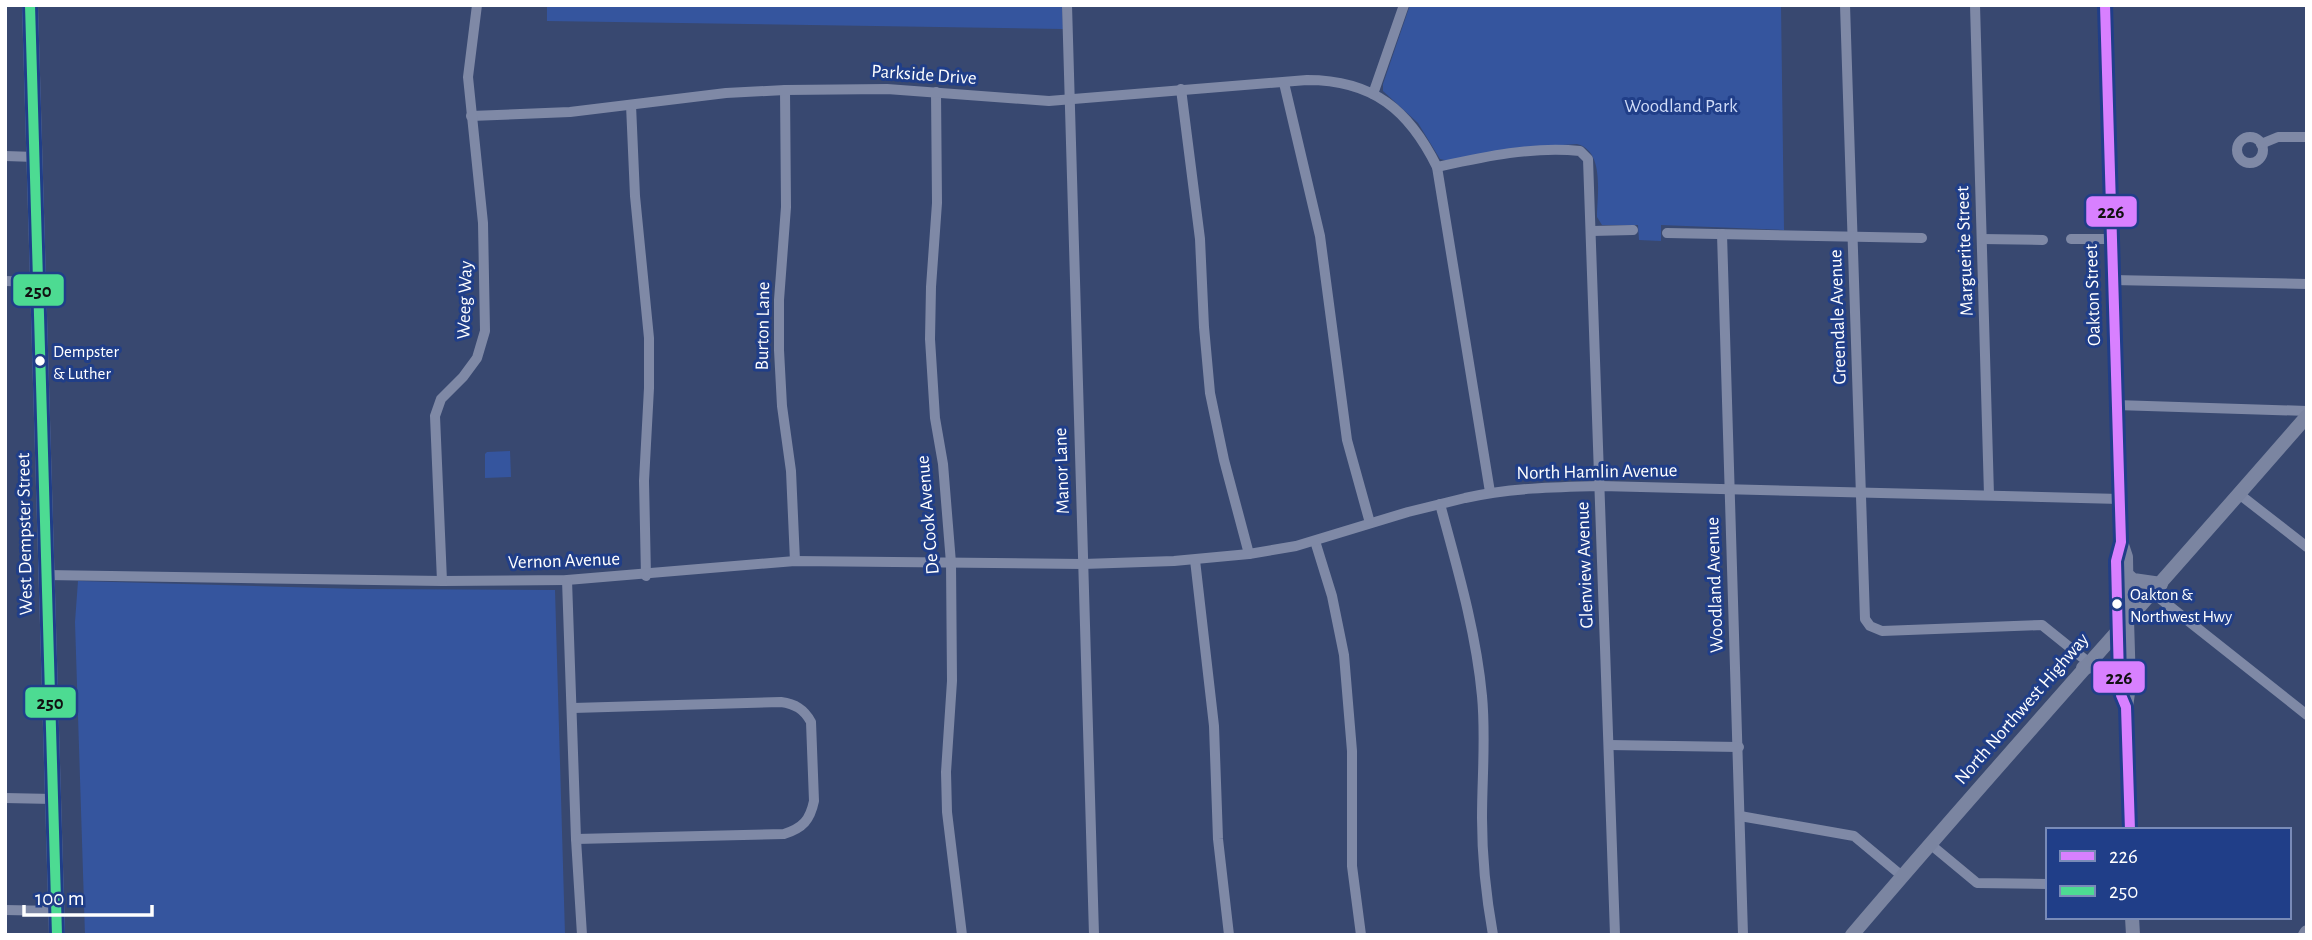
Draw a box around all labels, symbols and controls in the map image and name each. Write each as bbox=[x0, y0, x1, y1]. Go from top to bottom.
street label: Parkside Drive bbox=[871, 62, 977, 88]
park label: Woodland Park bbox=[1624, 97, 1738, 116]
street label: Marguerite Street bbox=[1953, 186, 1977, 316]
line badge: 226 bbox=[2085, 195, 2138, 228]
text: 226 bbox=[2097, 203, 2125, 222]
street label: Oakton Street bbox=[2082, 244, 2104, 346]
street label: Greendale Avenue bbox=[1826, 249, 1850, 385]
street label: Weeg Way bbox=[454, 260, 476, 340]
line badge: 250 bbox=[12, 273, 65, 307]
street label: Burton Lane bbox=[753, 281, 773, 371]
text: 250 bbox=[24, 282, 52, 301]
place label: Dempster & Luther bbox=[53, 343, 119, 382]
marker: Dempster & Luther bbox=[33, 354, 47, 368]
street label: Manor Lane bbox=[1051, 427, 1073, 515]
street label: West Dempster Street bbox=[14, 453, 36, 615]
street label: De Cook Avenue bbox=[913, 455, 943, 575]
street label: North Hamlin Avenue bbox=[1516, 461, 1678, 483]
street label: Glenview Avenue bbox=[1573, 501, 1597, 629]
street label: Woodland Avenue bbox=[1703, 517, 1727, 653]
street label: Vernon Avenue bbox=[508, 550, 620, 572]
place label: Oakton & Northwest Hwy bbox=[2130, 586, 2233, 626]
marker: Oakton & Northwest Hwy bbox=[2110, 597, 2124, 611]
street label: North Northwest Highway bbox=[1951, 630, 2093, 788]
line badge: 226 bbox=[2092, 660, 2146, 694]
text: 226 bbox=[2105, 669, 2133, 688]
line badge: 250 bbox=[24, 686, 77, 719]
text: 250 bbox=[36, 694, 64, 713]
legend bbox=[2046, 828, 2291, 919]
text: 226 bbox=[2109, 846, 2138, 867]
scale bar bbox=[24, 874, 152, 918]
text: 250 bbox=[2109, 881, 2138, 902]
text: 100 m bbox=[35, 888, 85, 909]

